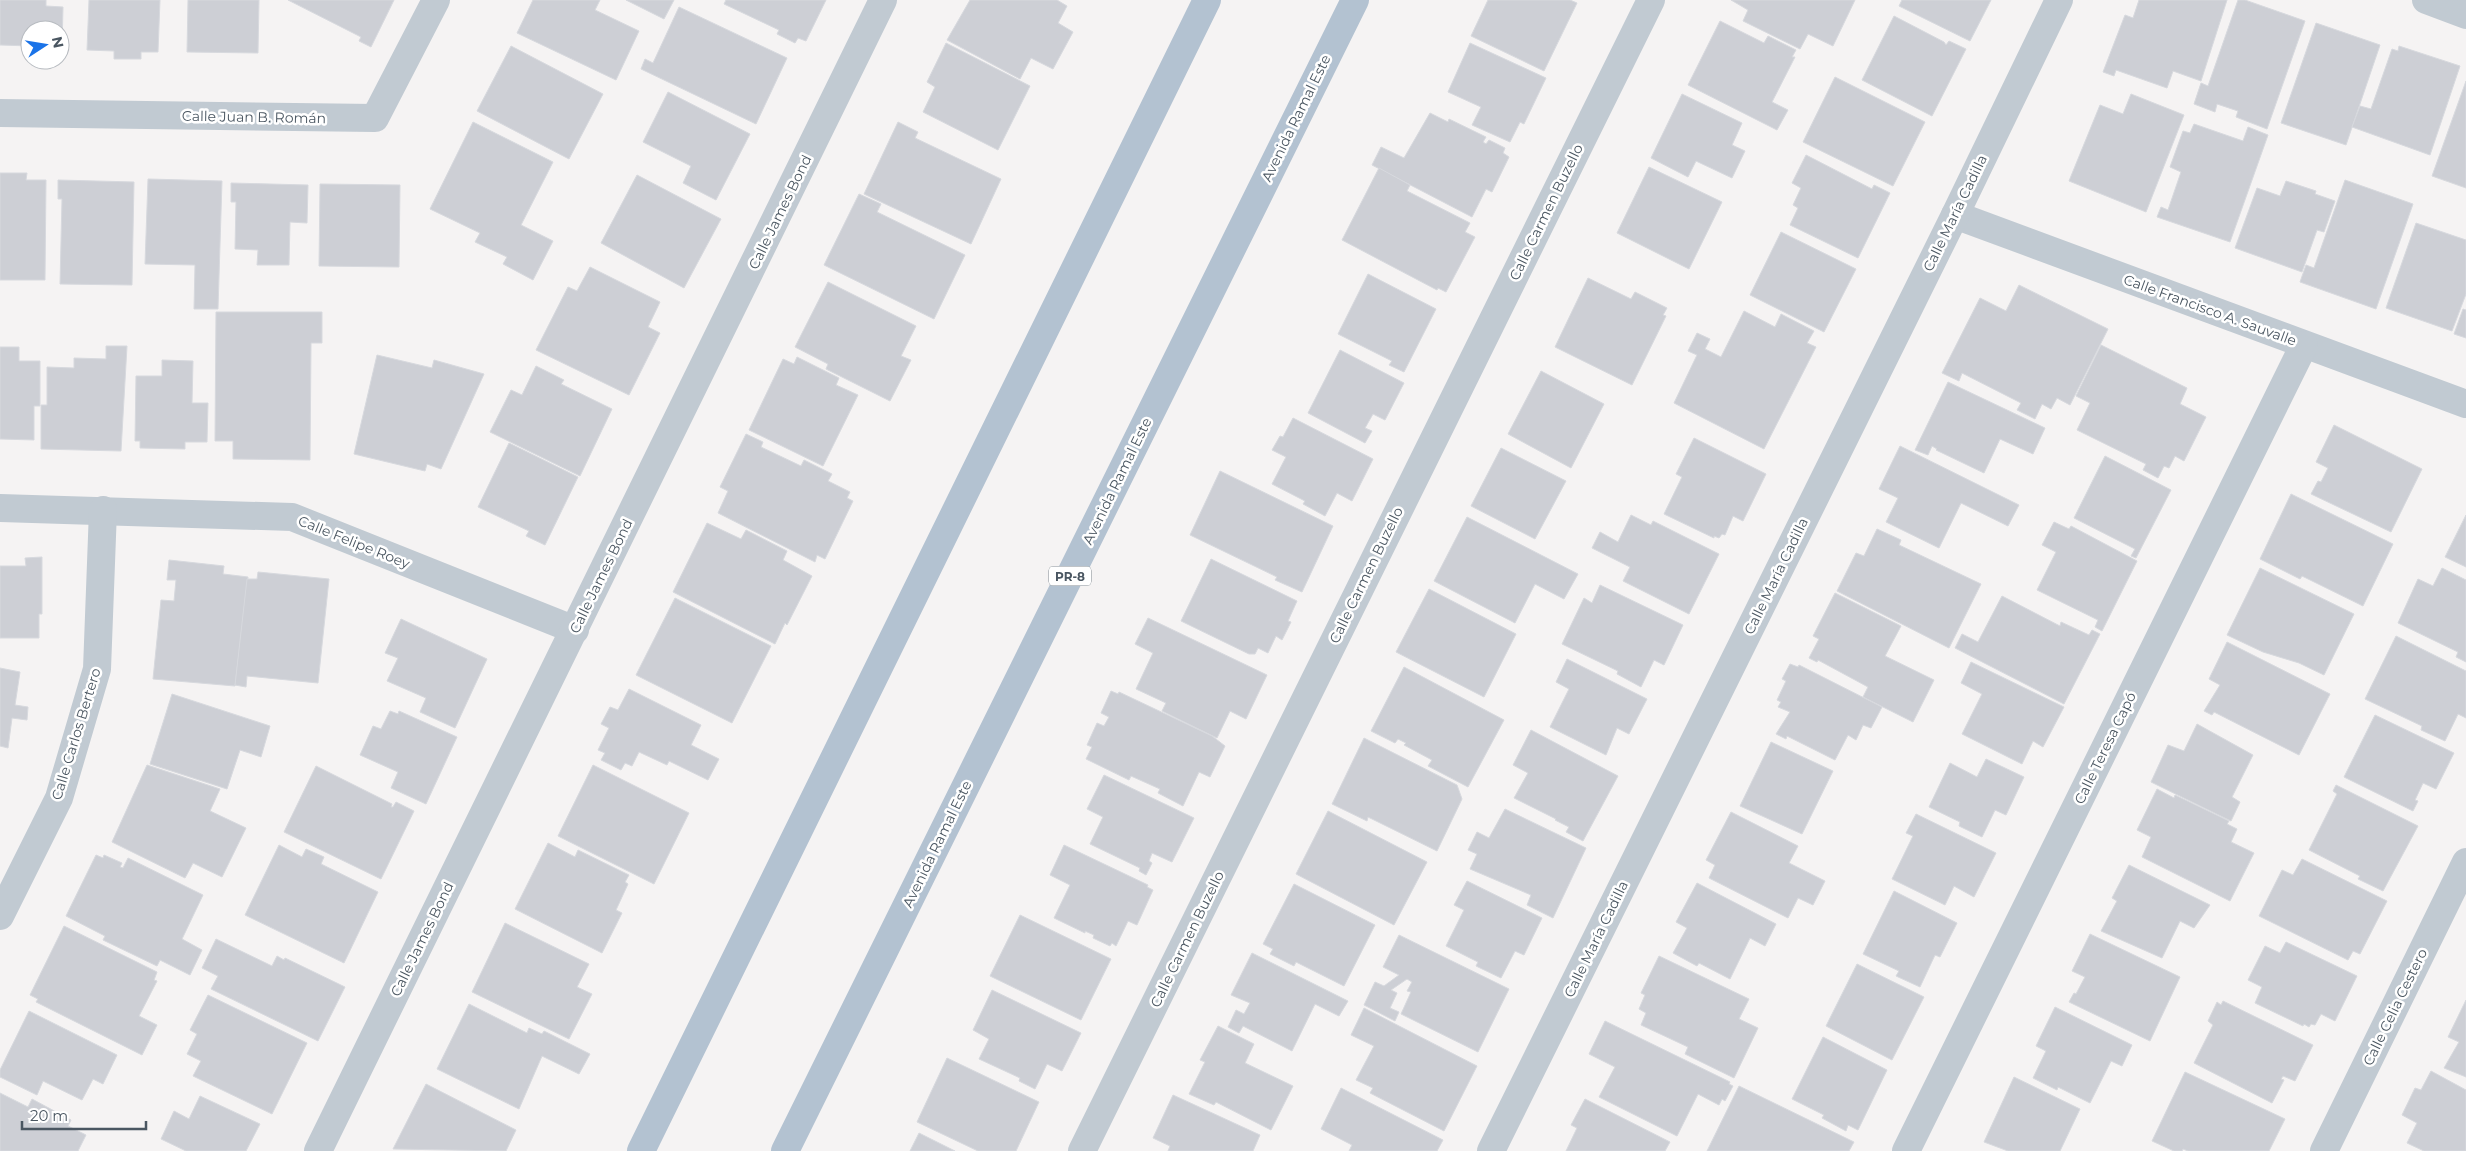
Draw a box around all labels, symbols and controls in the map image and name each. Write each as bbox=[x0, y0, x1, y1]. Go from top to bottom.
north arrow bbox=[20, 20, 70, 70]
text: N bbox=[48, 35, 68, 50]
street label: Avenida Ramal Este bbox=[1257, 52, 1335, 184]
street label: Calle Juan B. Román bbox=[182, 107, 326, 127]
street label: Calle Carmen Buzello bbox=[1505, 141, 1587, 283]
street label: Calle James Bond bbox=[744, 152, 816, 272]
street label: Calle María Cadilla bbox=[1919, 152, 1991, 274]
street label: Calle Francisco A. Sauvalle bbox=[2121, 270, 2299, 350]
street label: Avenida Ramal Este bbox=[1078, 415, 1156, 547]
street label: Calle Carmen Buzello bbox=[1325, 504, 1407, 646]
street label: Calle Felipe Roey bbox=[296, 511, 413, 573]
street label: Calle María Cadilla bbox=[1740, 515, 1812, 637]
street label: Calle James Bond bbox=[565, 516, 637, 636]
road number: PR-8 bbox=[1049, 566, 1091, 586]
street label: Calle Carlos Bertero bbox=[47, 666, 105, 802]
street label: Calle Teresa Capó bbox=[2070, 689, 2140, 807]
street label: Avenida Ramal Este bbox=[898, 778, 976, 910]
street label: Calle Carmen Buzello bbox=[1146, 868, 1228, 1010]
street label: Calle María Cadilla bbox=[1560, 878, 1632, 1000]
street label: Calle James Bond bbox=[386, 879, 458, 999]
street label: Calle Celia Cestero bbox=[2359, 945, 2431, 1069]
scale bar bbox=[22, 1098, 146, 1130]
text: 20 m bbox=[30, 1106, 68, 1125]

